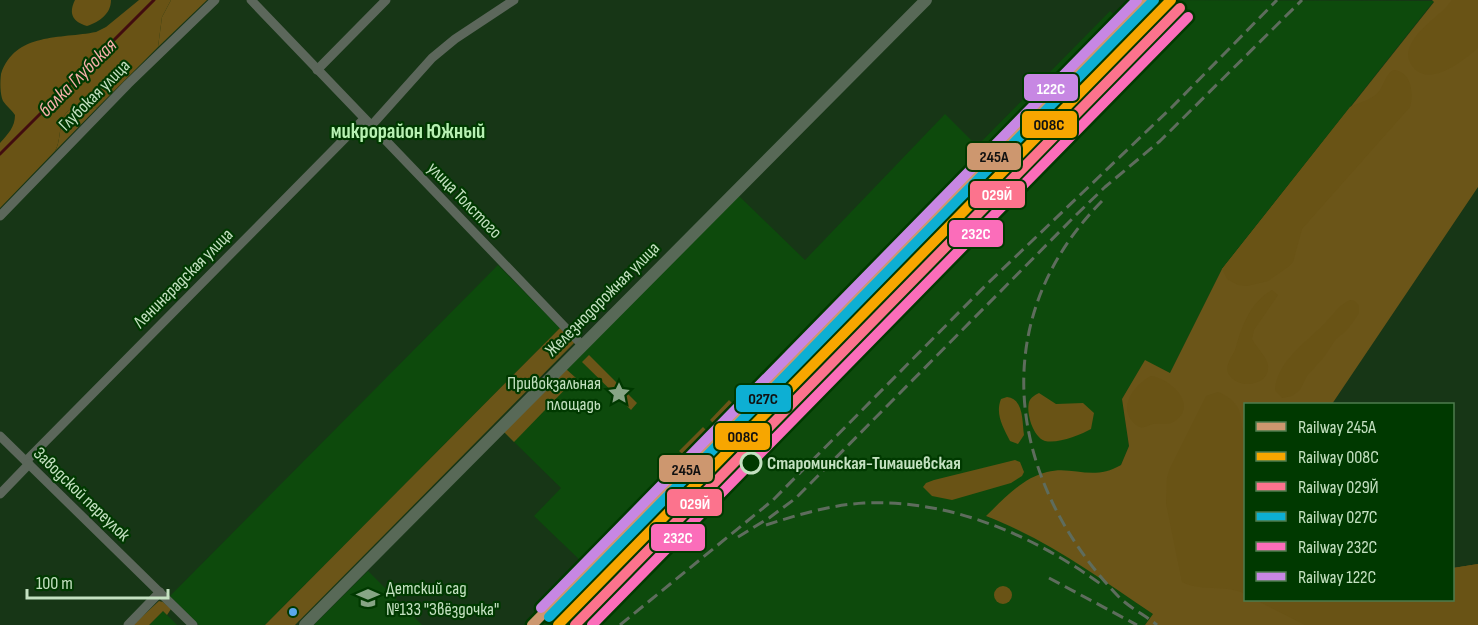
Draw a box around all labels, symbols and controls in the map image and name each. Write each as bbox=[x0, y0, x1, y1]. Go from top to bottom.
water label: балка Глубокая bbox=[34, 33, 122, 122]
street label: Глубокая улица bbox=[54, 55, 134, 135]
line badge: 122С bbox=[1023, 73, 1079, 102]
text: 122С bbox=[1037, 80, 1065, 99]
line badge: 008С bbox=[1021, 110, 1078, 139]
text: 008С bbox=[1034, 116, 1065, 135]
district label: микрорайон Южный bbox=[331, 119, 485, 144]
line badge: 245А bbox=[966, 142, 1022, 171]
text: 245А bbox=[979, 148, 1009, 167]
street label: улица Толстого bbox=[423, 158, 506, 243]
line badge: 029Й bbox=[969, 180, 1026, 209]
text: 029Й bbox=[982, 186, 1012, 205]
line badge: 232C bbox=[948, 219, 1004, 248]
street label: Ленинградская улица bbox=[129, 224, 237, 333]
text: 232C bbox=[961, 225, 991, 244]
street label: Железнодорожная улица bbox=[541, 238, 664, 361]
place label: Привокзальная площадь bbox=[507, 373, 601, 415]
place icon: Привокзальная площадь bbox=[606, 380, 632, 406]
line badge: 027С bbox=[735, 384, 792, 413]
text: 027С bbox=[748, 390, 778, 409]
legend bbox=[1244, 403, 1454, 601]
text: Railway 245А bbox=[1298, 417, 1376, 438]
line badge: 008С bbox=[714, 422, 771, 451]
text: 008С bbox=[728, 428, 759, 447]
street label: Заводской переулок bbox=[29, 443, 134, 546]
text: Railway 008С bbox=[1298, 447, 1379, 468]
marker: Староминская-Тимашевская bbox=[740, 452, 762, 474]
place label: Староминская-Тимашевская bbox=[767, 453, 961, 474]
line badge: 245А bbox=[658, 454, 714, 483]
text: 245А bbox=[671, 461, 701, 480]
text: Railway 029Й bbox=[1298, 477, 1379, 498]
line badge: 029Й bbox=[666, 488, 723, 517]
text: 029Й bbox=[680, 495, 710, 514]
text: Railway 027С bbox=[1298, 507, 1378, 528]
line badge: 232C bbox=[650, 523, 706, 552]
text: 232C bbox=[663, 529, 693, 548]
text: Railway 232C bbox=[1298, 537, 1377, 558]
scale bar bbox=[27, 562, 168, 600]
text: Railway 122С bbox=[1298, 567, 1376, 588]
text: 100 m bbox=[36, 573, 73, 594]
place label: Детский сад №133 "Звёздочка" bbox=[386, 578, 499, 620]
school or university icon: Детский сад №133 "Звёздочка" bbox=[355, 585, 381, 611]
unlabelled marker bbox=[287, 606, 299, 618]

